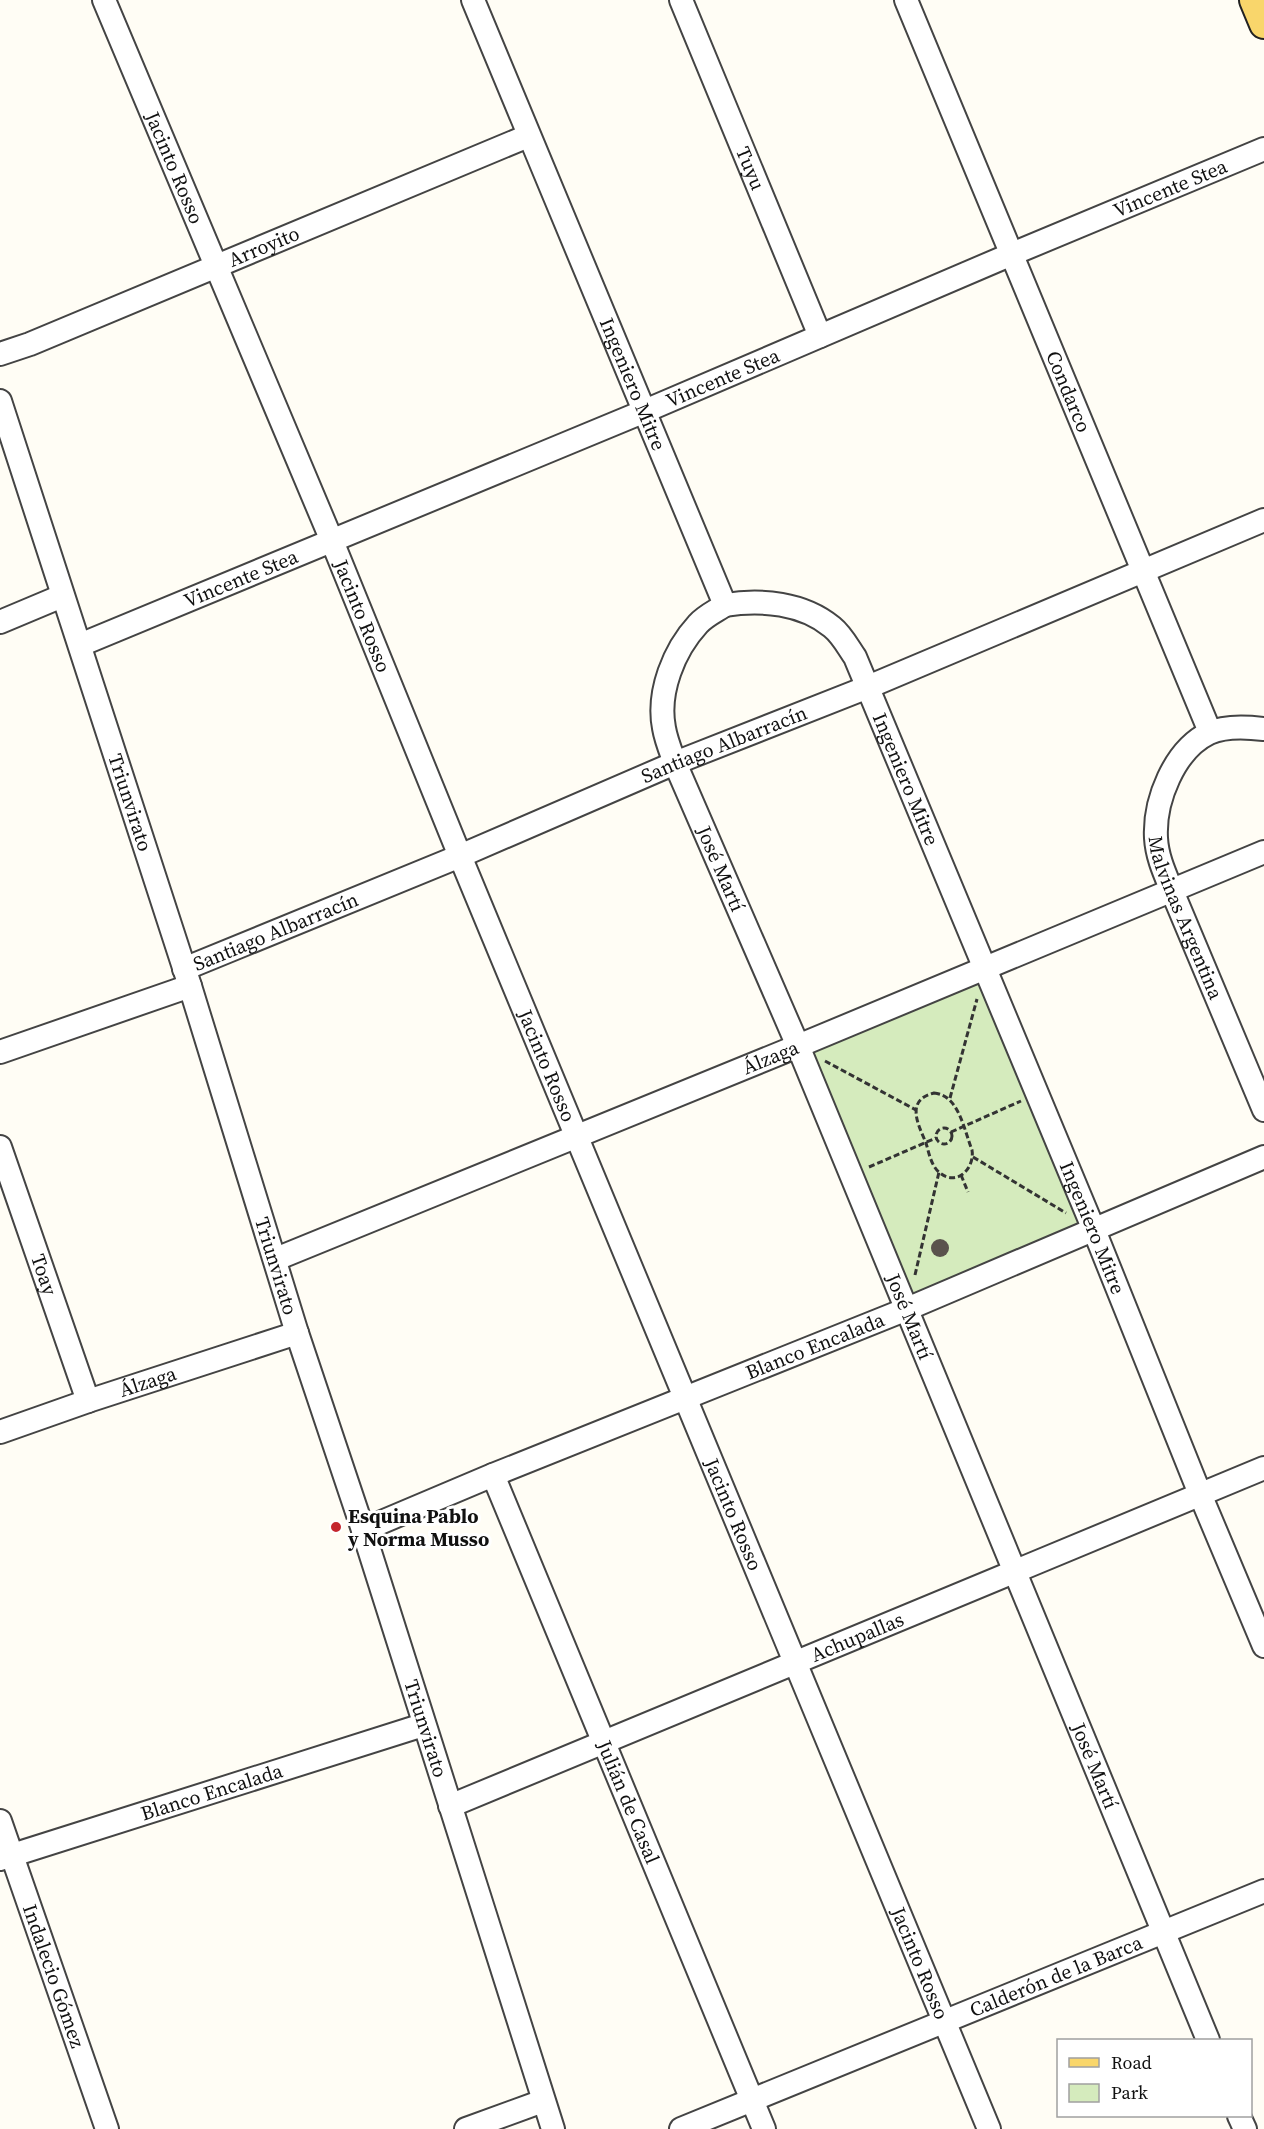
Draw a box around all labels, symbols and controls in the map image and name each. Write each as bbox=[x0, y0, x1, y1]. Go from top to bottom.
street label: Jacinto Rosso bbox=[138, 106, 211, 228]
street label: Tuyu bbox=[729, 142, 772, 194]
street label: Vincente Stea bbox=[1109, 152, 1232, 224]
street label: Arroyito bbox=[224, 219, 304, 274]
street label: Ingeniero Mitre bbox=[593, 313, 673, 455]
street label: Vincente Stea bbox=[661, 341, 785, 414]
street label: Condarco bbox=[1039, 347, 1098, 437]
street label: Vincente Stea bbox=[179, 542, 303, 615]
street label: Jacinto Rosso bbox=[327, 555, 398, 676]
street label: Santiago Albarracín bbox=[637, 698, 811, 790]
street label: Ingeniero Mitre bbox=[866, 708, 946, 850]
street label: Triunvirato bbox=[101, 750, 159, 855]
street label: José Martí bbox=[690, 820, 752, 916]
street label: Malvinas Argentina bbox=[1142, 834, 1230, 1004]
street label: Santiago Albarracín bbox=[189, 885, 363, 978]
street label: Jacinto Rosso bbox=[511, 1004, 583, 1126]
street label: Álzaga bbox=[738, 1033, 804, 1081]
street label: Ingeniero Mitre bbox=[1053, 1157, 1132, 1298]
street label: Triunvirato bbox=[248, 1213, 305, 1318]
street label: Toay bbox=[24, 1250, 65, 1300]
street label: José Martí bbox=[879, 1268, 940, 1364]
street label: Blanco Encalada bbox=[741, 1305, 889, 1386]
street label: Álzaga bbox=[115, 1359, 181, 1404]
street label: Jacinto Rosso bbox=[697, 1453, 769, 1575]
place label: Esquina Pablo y Norma Musso bbox=[347, 1502, 489, 1553]
marker: Esquina Pablo y Norma Musso bbox=[329, 1520, 343, 1534]
street label: Achupallas bbox=[807, 1605, 908, 1669]
street label: Triunvirato bbox=[397, 1676, 455, 1781]
street label: José Martí bbox=[1064, 1717, 1125, 1813]
street label: Julián de Casal bbox=[590, 1735, 667, 1868]
street label: Blanco Encalada bbox=[137, 1756, 287, 1828]
street label: Indalecio Gómez bbox=[16, 1900, 92, 2052]
street label: Jacinto Rosso bbox=[884, 1902, 956, 2024]
street label: Calderón de la Barca bbox=[965, 1928, 1147, 2024]
legend bbox=[1057, 2039, 1252, 2117]
text: Road bbox=[1111, 2050, 1152, 2075]
text: Park bbox=[1111, 2080, 1148, 2105]

